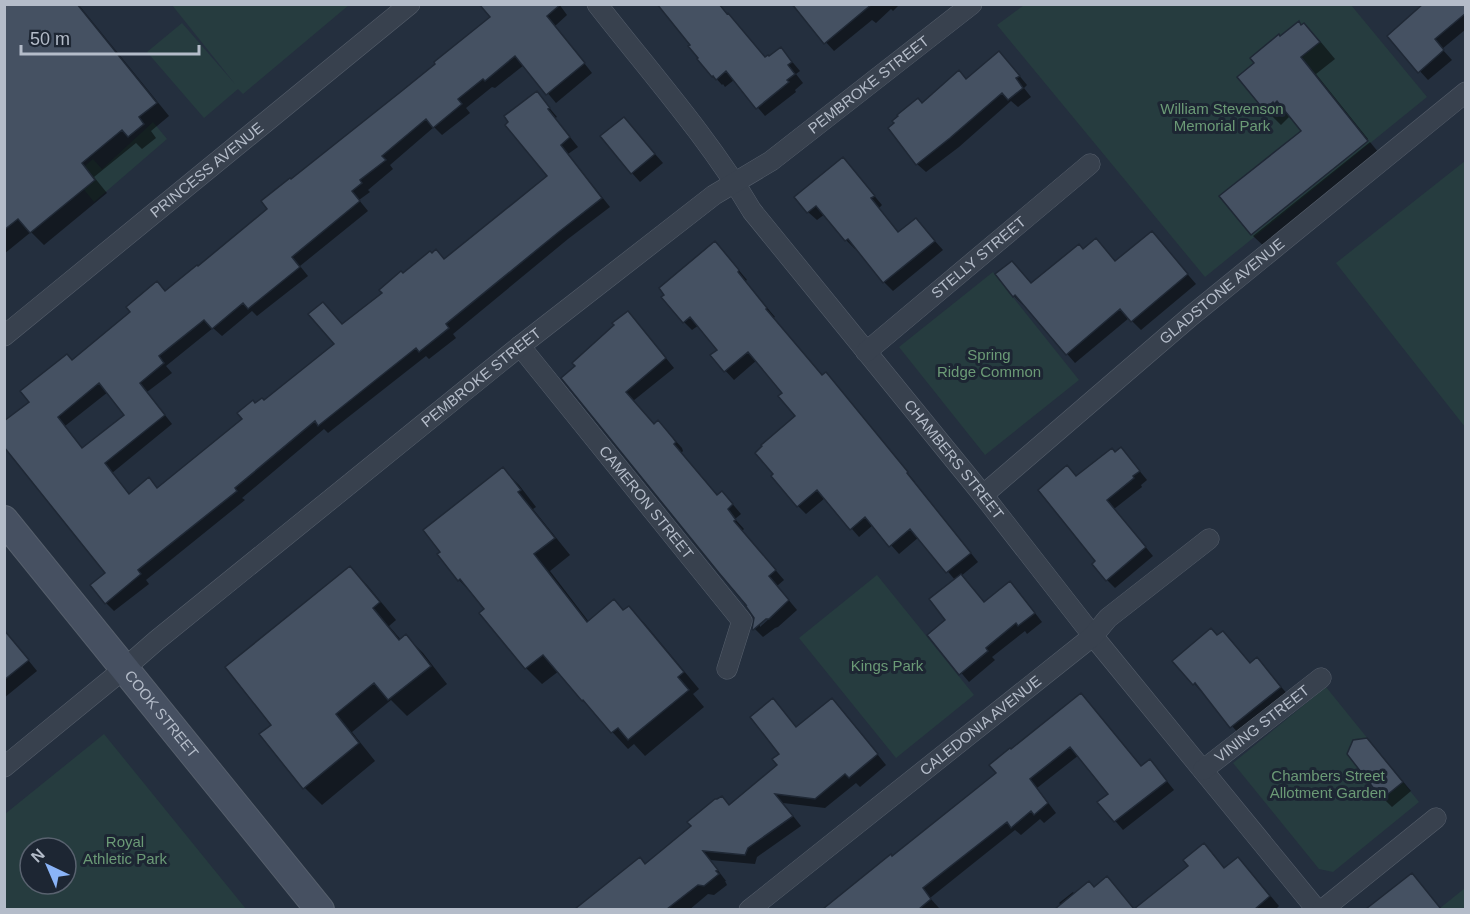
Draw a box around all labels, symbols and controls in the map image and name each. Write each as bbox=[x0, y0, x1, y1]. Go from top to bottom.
scale bar bbox=[21, 18, 200, 56]
text: 50 m bbox=[30, 29, 70, 49]
street label: PEMBROKE STREET bbox=[805, 32, 932, 137]
park label: William Stevenson Memorial Park bbox=[1160, 100, 1284, 134]
street label: PRINCESS AVENUE bbox=[147, 119, 266, 221]
street label: STELLY STREET bbox=[928, 213, 1029, 302]
street label: GLADSTONE AVENUE bbox=[1156, 235, 1287, 347]
street label: PEMBROKE STREET bbox=[418, 324, 544, 430]
park label: Spring Ridge Common bbox=[937, 346, 1041, 380]
street label: CHAMBERS STREET bbox=[901, 396, 1008, 522]
street label: CAMERON STREET bbox=[596, 442, 697, 562]
park label: Kings Park bbox=[851, 657, 924, 674]
street label: COOK STREET bbox=[121, 667, 202, 761]
street label: CALEDONIA AVENUE bbox=[916, 672, 1044, 779]
street label: VINING STREET bbox=[1211, 681, 1312, 766]
park label: Chambers Street Allotment Garden bbox=[1270, 767, 1386, 801]
park label: Royal Athletic Park bbox=[83, 833, 168, 867]
north arrow bbox=[18, 836, 78, 896]
text: N bbox=[28, 845, 48, 866]

